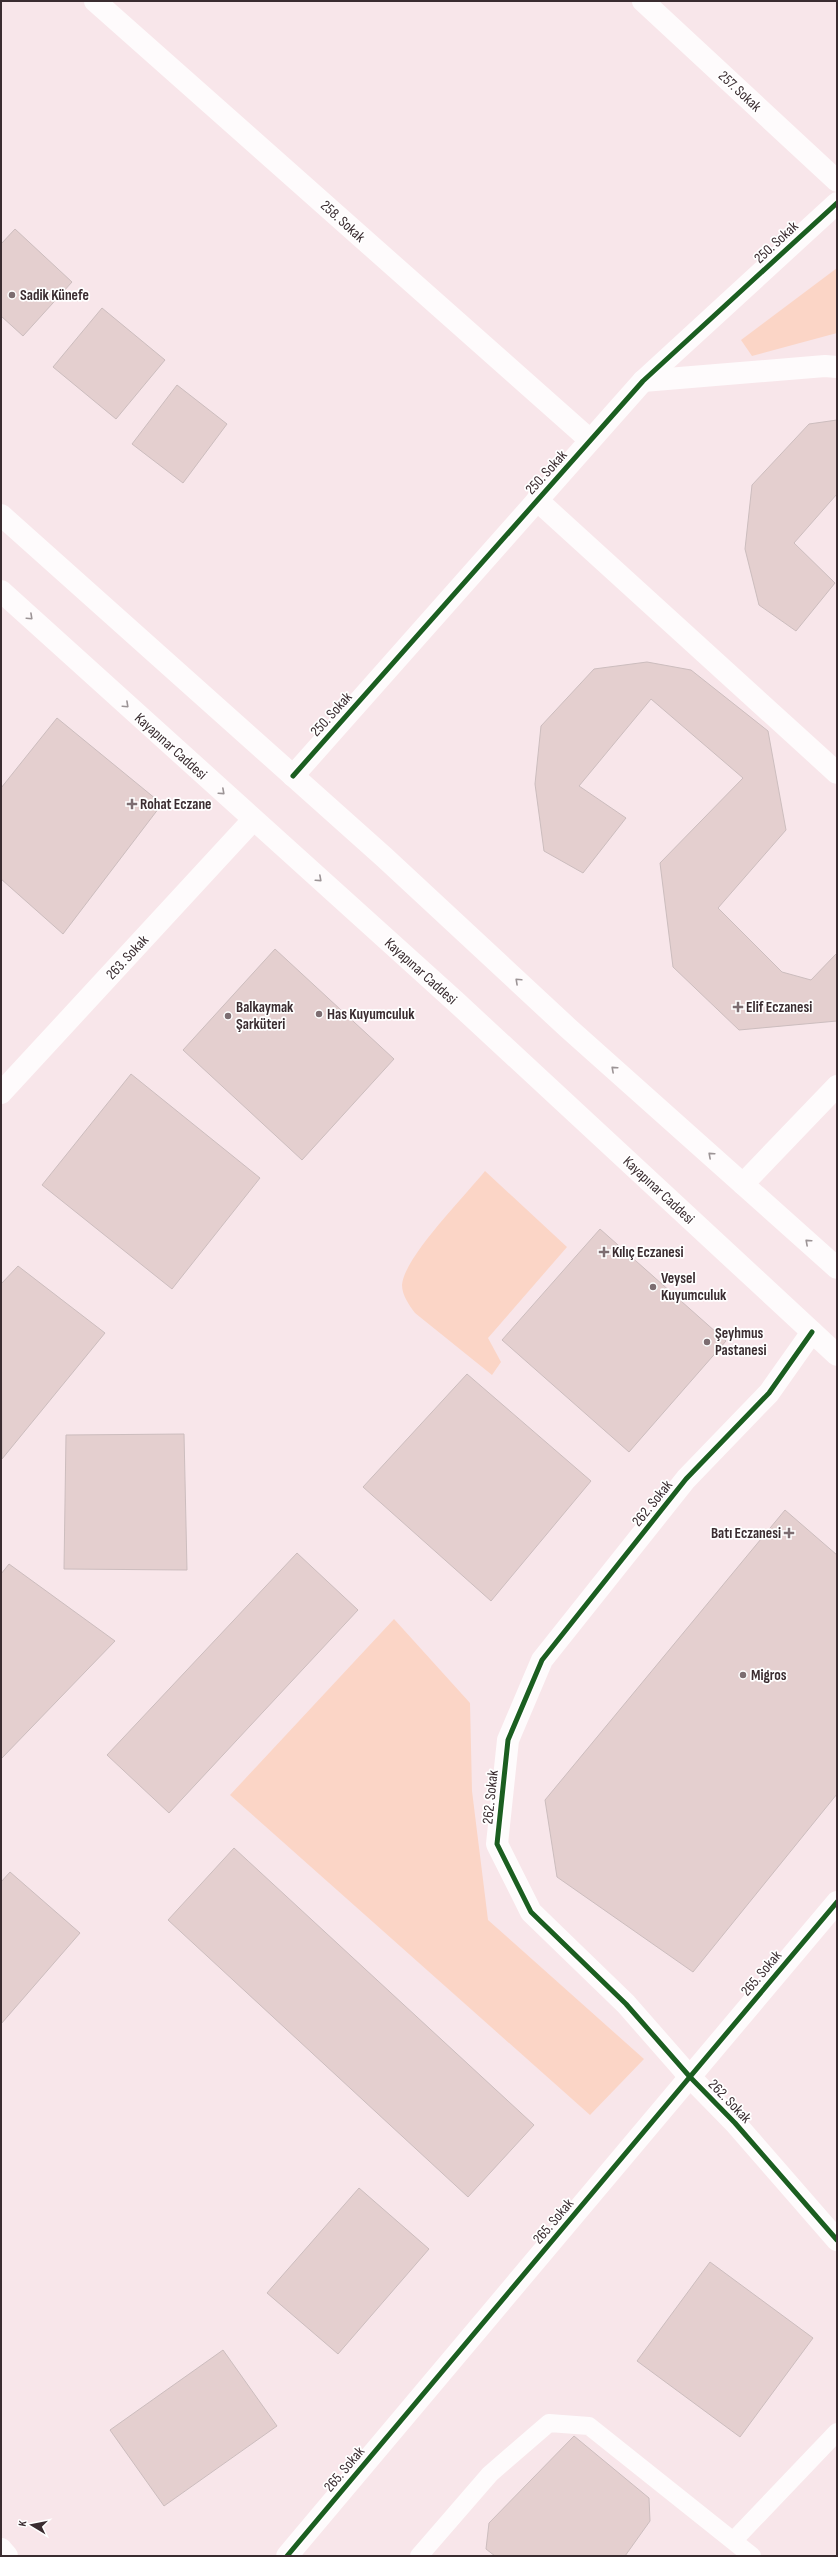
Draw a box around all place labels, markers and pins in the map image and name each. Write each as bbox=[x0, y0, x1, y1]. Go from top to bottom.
place label: Sadik Künefe bbox=[20, 286, 89, 305]
marker: Sadik Künefe bbox=[7, 290, 17, 300]
place label: Rohat Eczane bbox=[140, 795, 211, 814]
marker: Rohat Eczane bbox=[127, 799, 137, 809]
place label: Balkaymak Şarküteri bbox=[236, 998, 294, 1034]
place label: Elif Eczanesi bbox=[746, 998, 812, 1017]
marker: Elif Eczanesi bbox=[733, 1002, 743, 1012]
place label: Has Kuyumculuk bbox=[327, 1005, 415, 1024]
marker: Has Kuyumculuk bbox=[314, 1009, 324, 1019]
marker: Balkaymak Şarküteri bbox=[223, 1011, 233, 1021]
place label: Kılıç Eczanesi bbox=[612, 1243, 684, 1262]
marker: Kılıç Eczanesi bbox=[599, 1247, 609, 1257]
place label: Veysel Kuyumculuk bbox=[661, 1269, 727, 1305]
marker: Veysel Kuyumculuk bbox=[648, 1282, 658, 1292]
place label: Şeyhmus Pastanesi bbox=[715, 1324, 766, 1360]
marker: Şeyhmus Pastanesi bbox=[702, 1337, 712, 1347]
place label: Batı Eczanesi bbox=[711, 1524, 781, 1543]
marker: Batı Eczanesi bbox=[784, 1528, 794, 1538]
place label: Migros bbox=[751, 1666, 787, 1685]
marker: Migros bbox=[738, 1670, 748, 1680]

